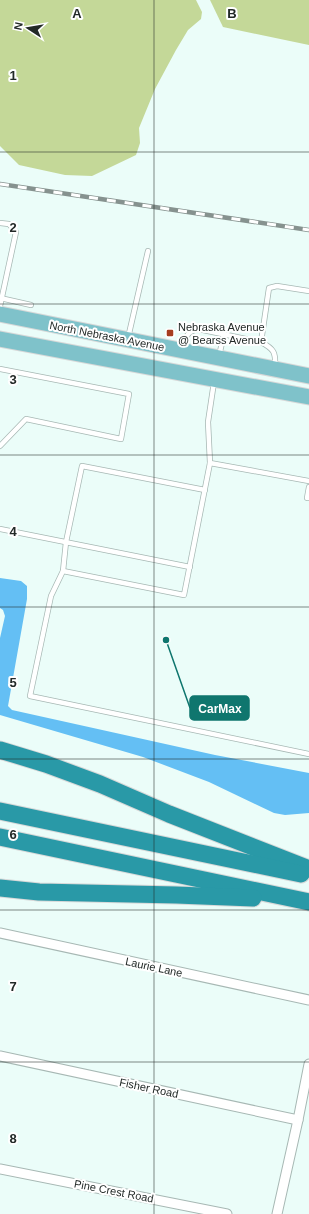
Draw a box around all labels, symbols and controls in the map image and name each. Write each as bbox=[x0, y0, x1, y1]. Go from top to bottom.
text: A bbox=[72, 6, 82, 21]
text: B bbox=[227, 6, 237, 21]
north arrow bbox=[8, 8, 48, 48]
text: N bbox=[12, 21, 25, 31]
text: 1 bbox=[9, 68, 17, 83]
text: 2 bbox=[9, 220, 17, 235]
street label: North Nebraska Avenue bbox=[49, 319, 165, 353]
place label: Nebraska Avenue @ Bearss Avenue bbox=[178, 321, 266, 346]
marker: Nebraska Avenue @ Bearss Avenue bbox=[165, 328, 175, 338]
text: 3 bbox=[9, 372, 17, 387]
text: 4 bbox=[9, 524, 17, 539]
text: 5 bbox=[9, 675, 17, 690]
callout: CarMax bbox=[190, 696, 249, 720]
text: CarMax bbox=[198, 702, 242, 716]
text: 6 bbox=[9, 827, 17, 842]
street label: Laurie Lane bbox=[124, 955, 184, 979]
text: 7 bbox=[9, 979, 17, 994]
street label: Fisher Road bbox=[118, 1076, 180, 1100]
text: 8 bbox=[9, 1131, 17, 1146]
street label: Pine Crest Road bbox=[73, 1177, 155, 1205]

